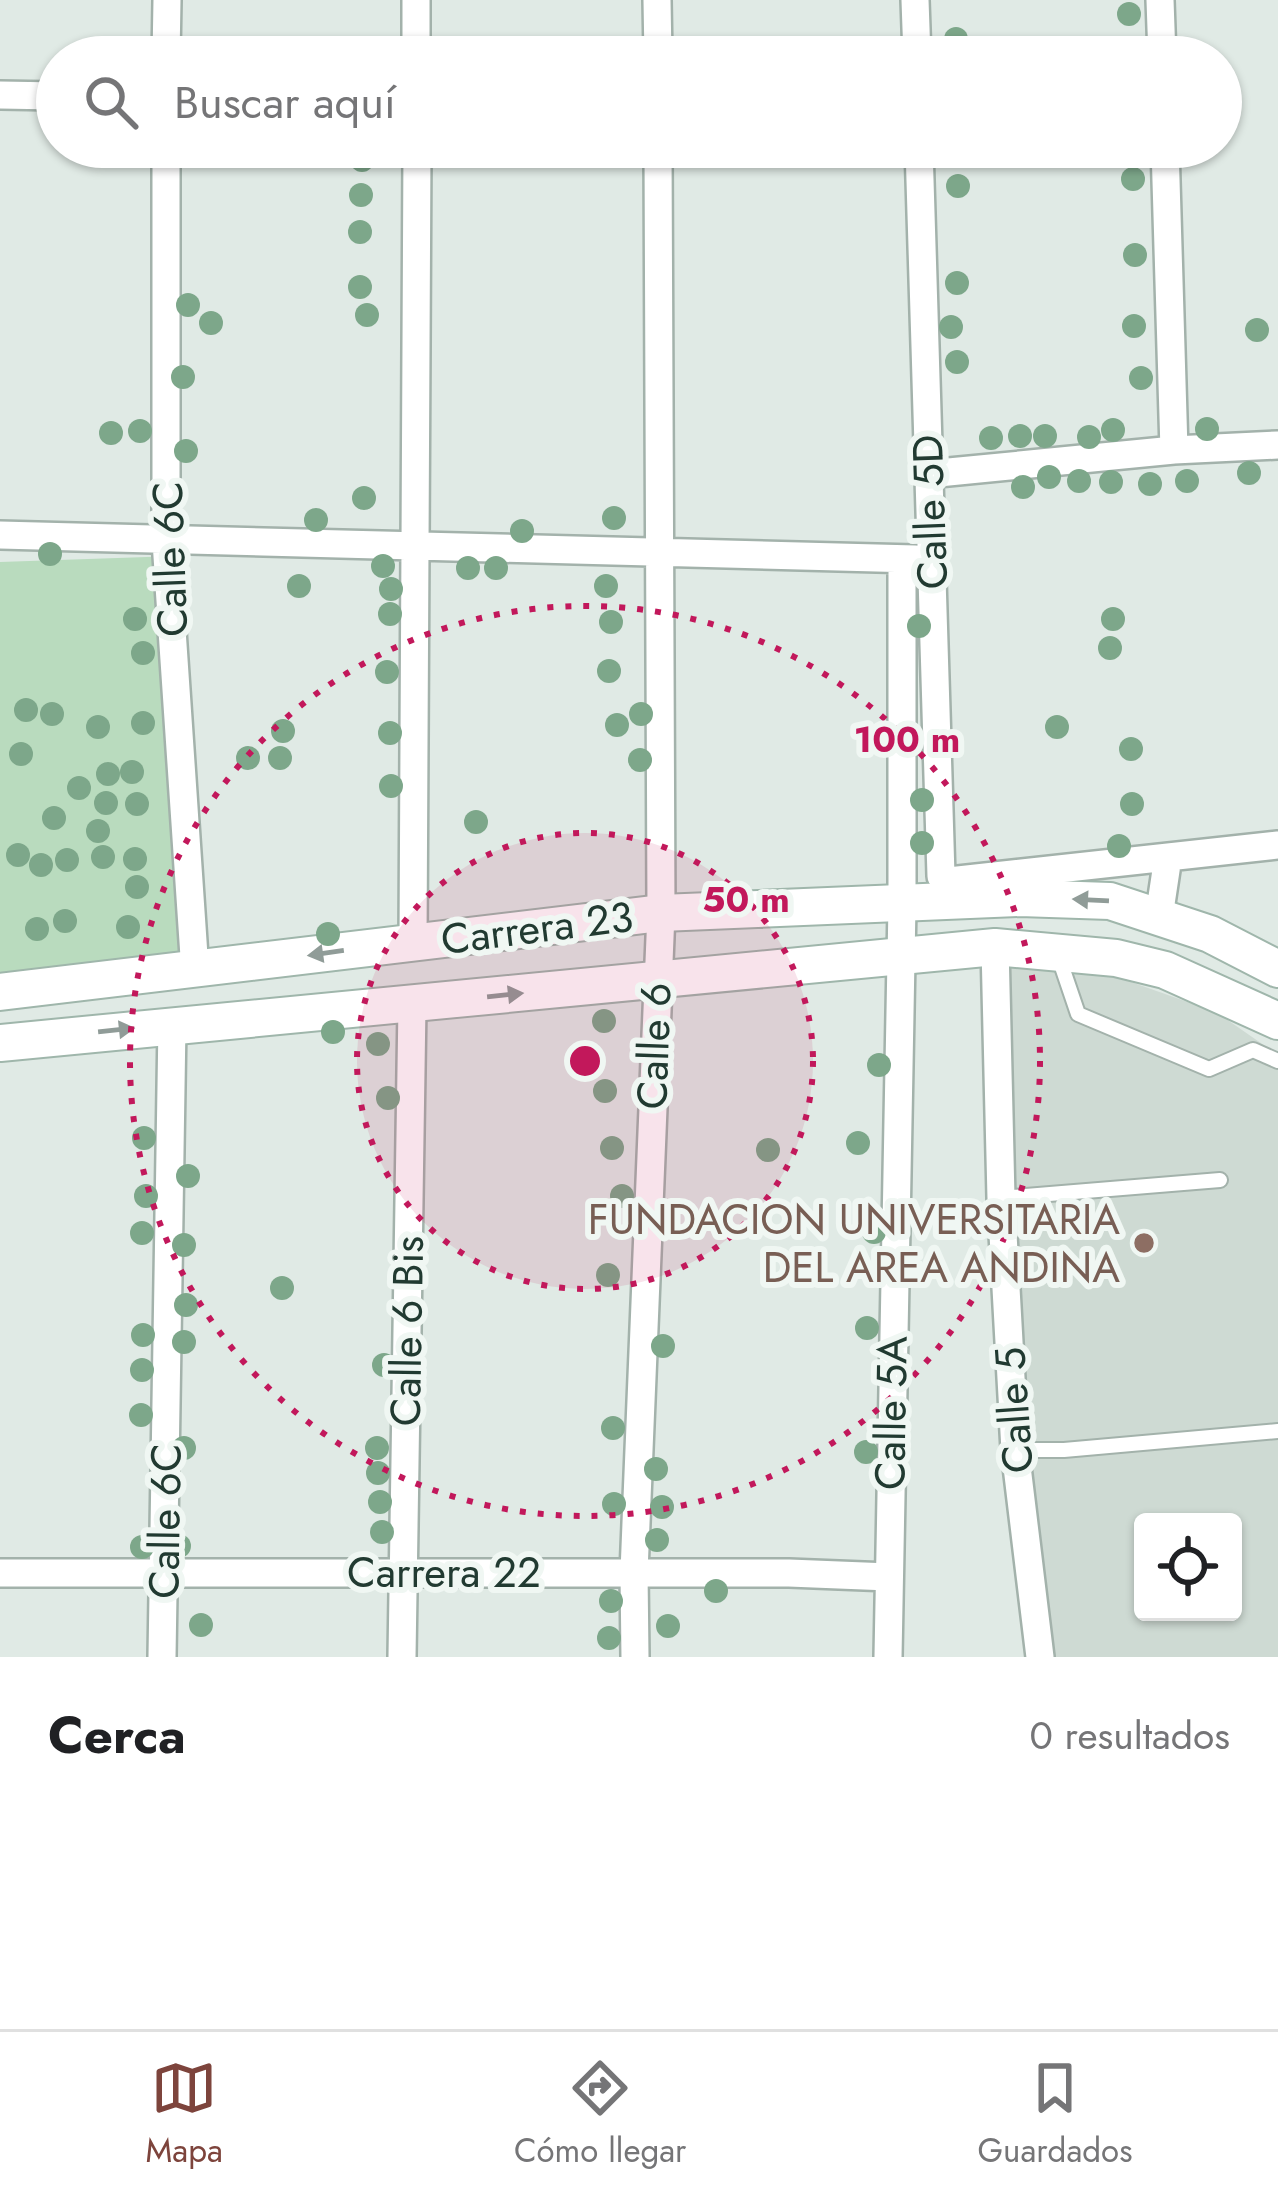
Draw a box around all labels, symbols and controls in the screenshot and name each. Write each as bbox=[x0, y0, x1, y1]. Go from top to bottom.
search box bbox=[36, 36, 1242, 168]
icon: search bbox=[78, 69, 144, 135]
text: Buscar aquí bbox=[174, 70, 396, 135]
street label: Calle 5D bbox=[897, 434, 963, 590]
street label: Calle 6C bbox=[137, 480, 203, 638]
text: 100 m bbox=[854, 713, 960, 765]
text: 50 m bbox=[702, 873, 790, 925]
street label: Carrera 23 bbox=[438, 886, 636, 970]
one-way arrow bbox=[1071, 890, 1109, 909]
one-way arrow bbox=[306, 944, 344, 963]
street label: Calle 6 bbox=[621, 982, 687, 1110]
one-way arrow bbox=[487, 985, 524, 1004]
one-way arrow bbox=[98, 1021, 135, 1040]
centre of rings bbox=[564, 1040, 606, 1082]
place label: FUNDACION UNIVERSITARIA DEL AREA ANDINA bbox=[588, 1189, 1120, 1298]
marker: FUNDACION UNIVERSITARIA DEL AREA ANDINA bbox=[1131, 1230, 1157, 1256]
street label: Calle 6 Bis bbox=[375, 1235, 439, 1427]
street label: Calle 5A bbox=[859, 1335, 923, 1490]
street label: Calle 5 bbox=[979, 1345, 1049, 1475]
street label: Calle 6C bbox=[133, 1443, 197, 1599]
map controls bbox=[1134, 1513, 1242, 1621]
button: locate bbox=[1134, 1513, 1242, 1621]
street label: Carrera 22 bbox=[347, 1542, 541, 1603]
text: Cerca bbox=[48, 1698, 186, 1772]
text: 0 resultados bbox=[1030, 1707, 1230, 1764]
tab: Mapa bbox=[146, 2055, 223, 2174]
tab: Cómo llegar bbox=[514, 2055, 686, 2174]
tab: Guardados bbox=[978, 2055, 1132, 2174]

